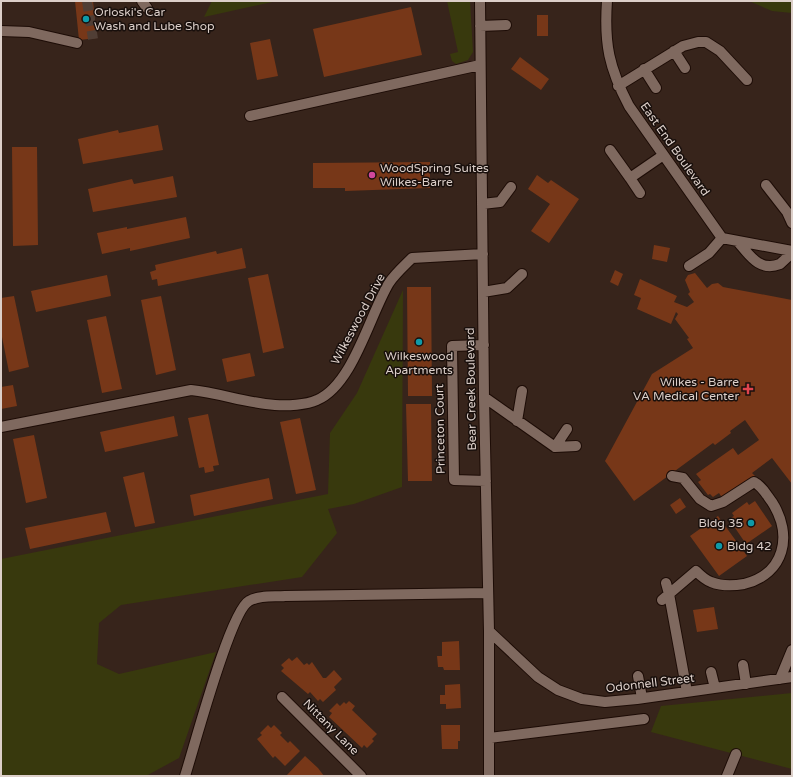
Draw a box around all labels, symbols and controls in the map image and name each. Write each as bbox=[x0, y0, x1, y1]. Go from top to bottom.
place label: Orloski's Car Wash and Lube Shop bbox=[94, 5, 215, 33]
marker: Orloski's Car Wash and Lube Shop bbox=[81, 14, 91, 24]
street label: East End Boulevard bbox=[637, 100, 713, 198]
place label: WoodSpring Suites Wilkes-Barre bbox=[380, 161, 489, 189]
marker: WoodSpring Suites Wilkes-Barre bbox=[367, 170, 377, 180]
street label: Wilkeswood Drive bbox=[328, 271, 388, 367]
street label: Bear Creek Boulevard bbox=[463, 327, 479, 451]
marker: Wilkeswood Apartments bbox=[414, 337, 424, 347]
place label: Wilkeswood Apartments bbox=[385, 349, 453, 377]
place label: Wilkes - Barre VA Medical Center bbox=[633, 375, 739, 403]
street label: Princeton Court bbox=[432, 383, 448, 474]
marker: Wilkes - Barre VA Medical Center bbox=[742, 383, 754, 395]
place label: Bldg 35 bbox=[698, 516, 743, 530]
marker: Bldg 35 bbox=[746, 518, 756, 528]
place label: Bldg 42 bbox=[727, 539, 772, 553]
marker: Bldg 42 bbox=[714, 541, 724, 551]
street label: Odonnell Street bbox=[605, 671, 696, 695]
street label: Nittany Lane bbox=[300, 696, 362, 758]

